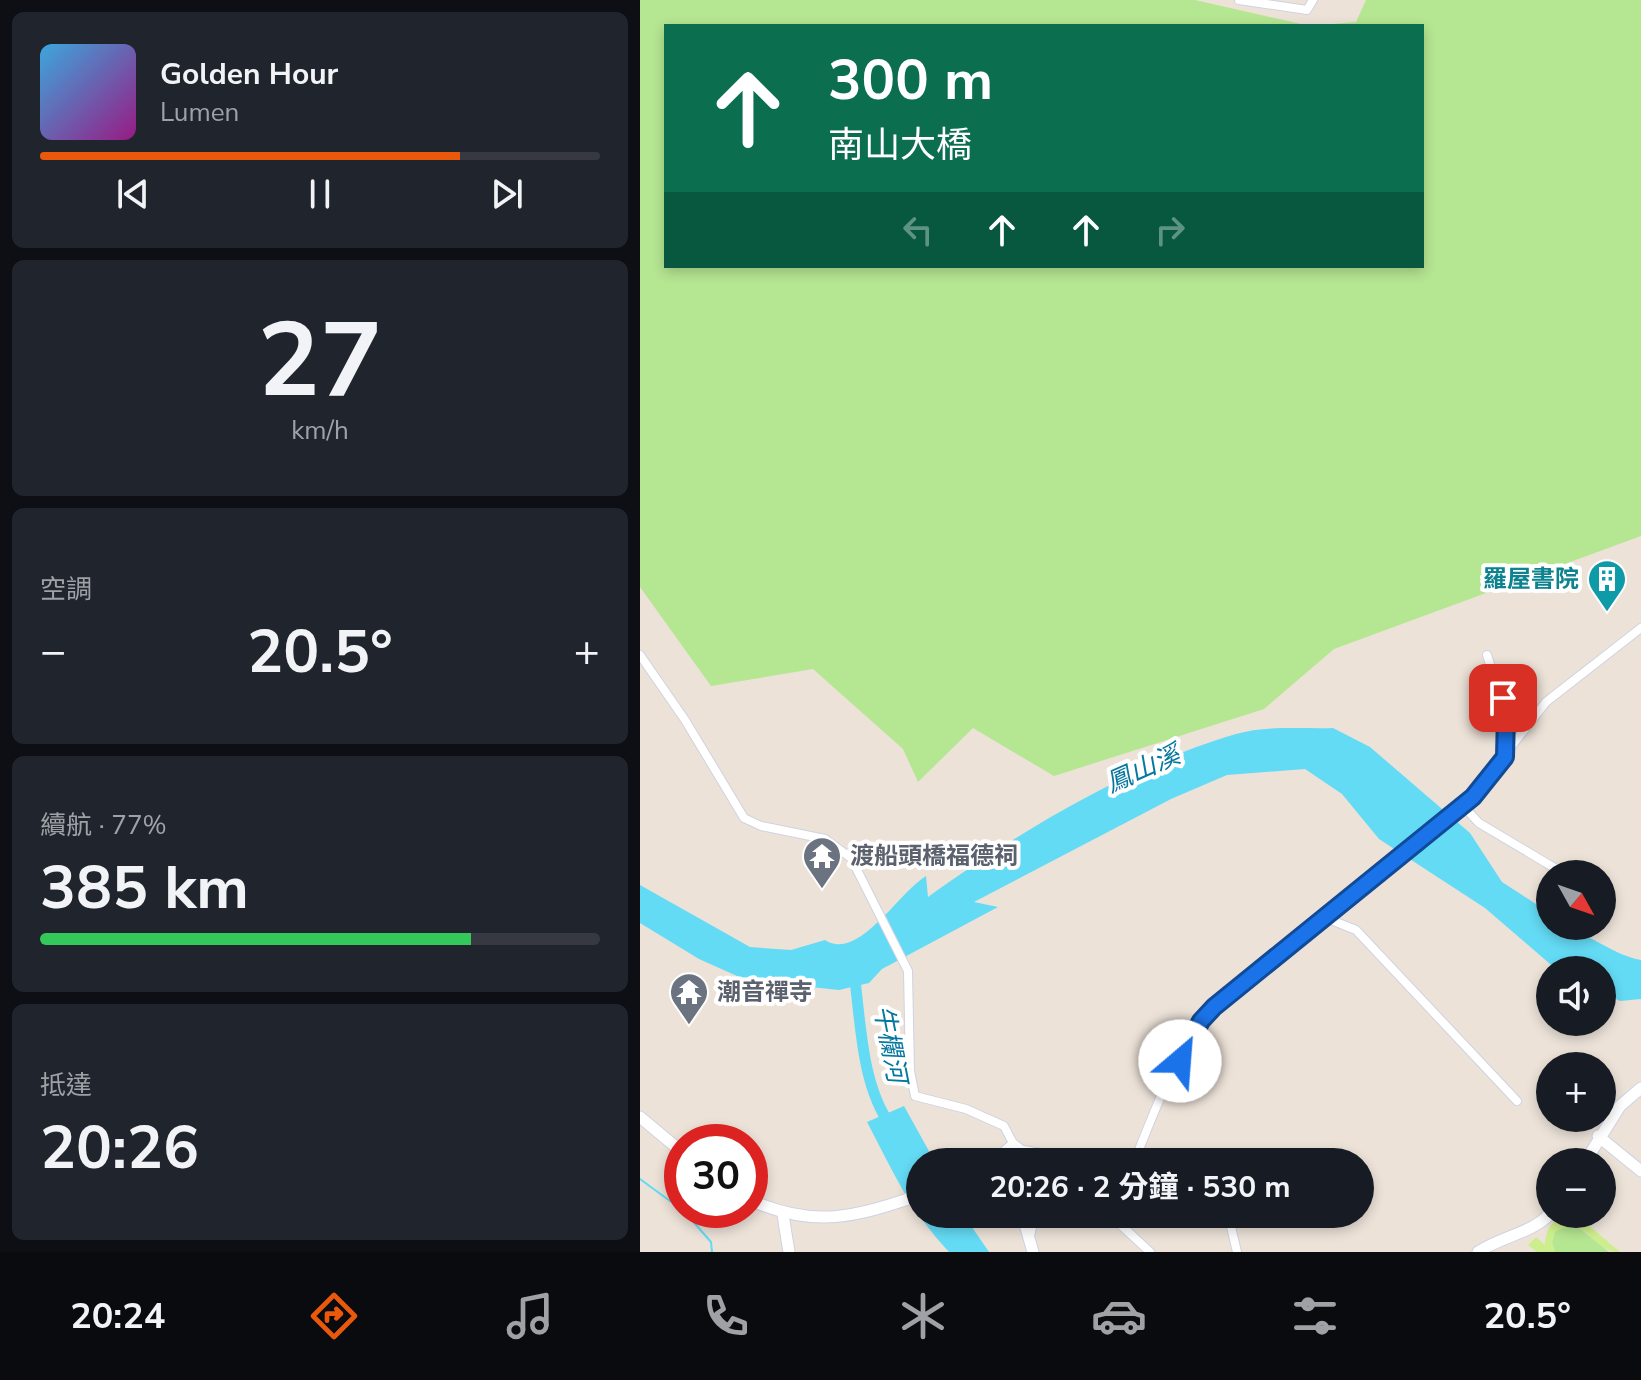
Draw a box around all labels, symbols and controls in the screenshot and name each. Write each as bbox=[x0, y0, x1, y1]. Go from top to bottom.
text: 300 m bbox=[828, 42, 993, 119]
text: Golden Hour bbox=[160, 54, 338, 95]
icon: ahead bbox=[696, 56, 800, 160]
text: Lumen bbox=[160, 95, 239, 130]
text: 南山大橋 bbox=[828, 121, 972, 170]
icon: previous bbox=[111, 172, 155, 216]
icon: pause bbox=[298, 172, 342, 216]
icon: next bbox=[485, 172, 529, 216]
icon: left bbox=[896, 208, 940, 252]
icon: ahead bbox=[980, 208, 1024, 252]
icon: ahead bbox=[1064, 208, 1108, 252]
icon: right bbox=[1148, 208, 1192, 252]
text: 27 bbox=[258, 290, 382, 432]
text: km/h bbox=[291, 413, 349, 448]
building icon: 羅屋書院 bbox=[1586, 558, 1628, 613]
place label: 羅屋書院 bbox=[1483, 563, 1579, 595]
text: 空調 bbox=[40, 572, 92, 607]
text: 20.5° bbox=[247, 611, 393, 693]
text: − bbox=[40, 622, 66, 682]
text: + bbox=[574, 622, 600, 682]
pin bbox=[1469, 664, 1537, 732]
icon: arrive bbox=[1481, 676, 1525, 720]
water label: 鳳山溪 bbox=[1100, 736, 1189, 801]
text: 續航 · 77% bbox=[40, 808, 167, 843]
temple icon: 渡船頭橋福德祠 bbox=[801, 835, 843, 890]
place label: 渡船頭橋福德祠 bbox=[850, 840, 1018, 872]
text: 385 km bbox=[40, 847, 249, 929]
north arrow bbox=[1536, 860, 1616, 940]
map controls bbox=[1536, 860, 1616, 1228]
button: sound bbox=[1536, 956, 1616, 1036]
temple icon: 潮音禪寺 bbox=[668, 971, 710, 1026]
place label: 潮音禪寺 bbox=[717, 976, 813, 1008]
water label: 牛欄河 bbox=[865, 1002, 916, 1091]
position arrow bbox=[1138, 1019, 1222, 1103]
button: + bbox=[1536, 1052, 1616, 1132]
text: 抵達 bbox=[40, 1068, 92, 1103]
text: 20:26 bbox=[40, 1107, 199, 1189]
speed limit sign: 30 bbox=[664, 1124, 768, 1228]
button: − bbox=[1536, 1148, 1616, 1228]
text: 20:26 · 2 分鐘 · 530 m bbox=[989, 1167, 1291, 1208]
icon: directions bbox=[306, 1288, 362, 1344]
icon: music bbox=[502, 1288, 558, 1344]
icon: phone bbox=[698, 1288, 754, 1344]
icon: climate bbox=[895, 1288, 951, 1344]
icon: car bbox=[1091, 1288, 1147, 1344]
icon: filters bbox=[1287, 1288, 1343, 1344]
text: 20:24 bbox=[70, 1292, 165, 1341]
text: 20.5° bbox=[1483, 1292, 1571, 1341]

